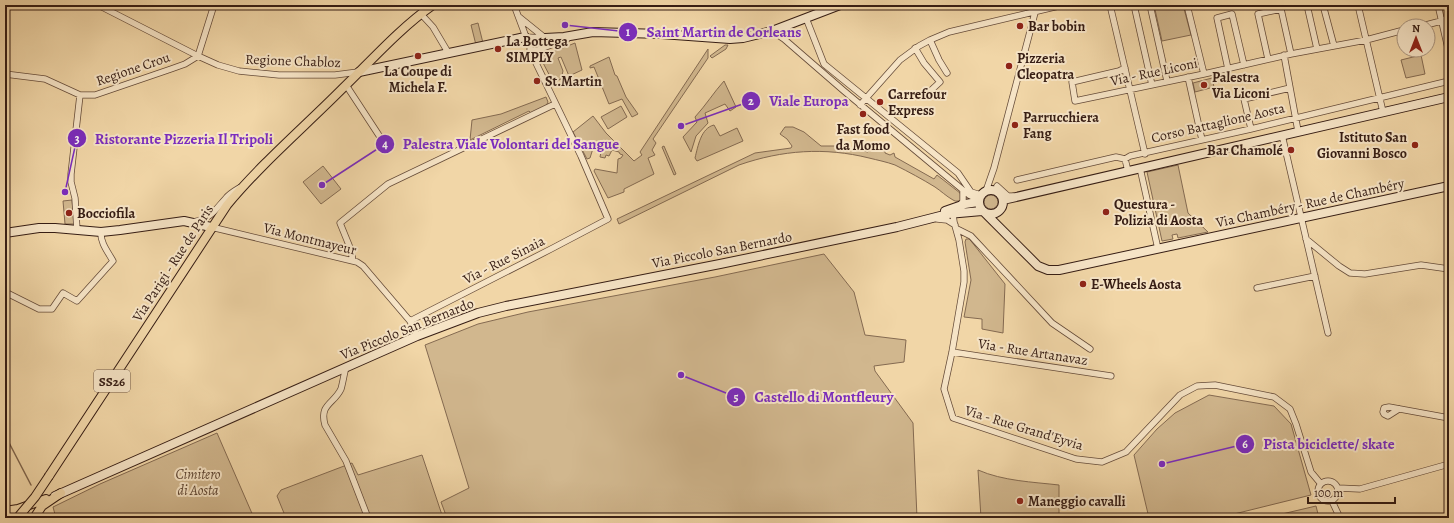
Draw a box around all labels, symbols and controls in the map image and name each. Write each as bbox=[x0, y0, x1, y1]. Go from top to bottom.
place label: Bar bobin bbox=[1028, 17, 1085, 36]
callout: Saint Martin de Corleans bbox=[618, 18, 809, 45]
north arrow bbox=[1396, 18, 1436, 58]
marker: Bar bobin bbox=[1015, 21, 1025, 31]
text: N bbox=[1412, 21, 1420, 36]
text: Saint Martin de Corleans bbox=[647, 22, 801, 42]
text: 1 bbox=[626, 24, 631, 40]
place label: La Bottega SIMPLY bbox=[506, 32, 568, 67]
marker: La Bottega SIMPLY bbox=[493, 44, 503, 54]
street label: Regione Crou bbox=[93, 47, 173, 91]
place label: Pizzeria Cleopatra bbox=[1017, 49, 1075, 84]
street label: Regione Chabloz bbox=[245, 50, 341, 72]
marker: La Coupe di Michela F. bbox=[413, 51, 423, 61]
street label: Via - Rue Liconi bbox=[1108, 53, 1199, 91]
marker: Pizzeria Cleopatra bbox=[1004, 61, 1014, 71]
place label: La Coupe di Michela F. bbox=[384, 62, 452, 97]
place label: Palestra Via Liconi bbox=[1211, 68, 1270, 103]
place label: St.Martin bbox=[545, 72, 602, 91]
marker: St.Martin bbox=[532, 76, 542, 86]
marker: Palestra Via Liconi bbox=[1199, 80, 1209, 90]
place label: Carrefour Express bbox=[888, 85, 947, 120]
callout: Viale Europa bbox=[741, 88, 856, 115]
text: Viale Europa bbox=[768, 91, 850, 111]
text: 2 bbox=[748, 93, 754, 109]
marker: Carrefour Express bbox=[875, 97, 885, 107]
street label: Corso Battaglione Aosta bbox=[1149, 98, 1287, 148]
place label: Parrucchiera Fang bbox=[1023, 108, 1099, 143]
marker: Fast food da Momo bbox=[858, 109, 868, 119]
place label: Fast food da Momo bbox=[836, 120, 890, 155]
marker: Parrucchiera Fang bbox=[1010, 120, 1020, 130]
callout: Ristorante Pizzeria Il Tripoli bbox=[67, 125, 281, 152]
place label: Istituto San Giovanni Bosco bbox=[1317, 128, 1407, 163]
text: Ristorante Pizzeria Il Tripoli bbox=[95, 129, 274, 149]
text: 3 bbox=[74, 131, 80, 147]
callout: Palestra Viale Volontari del Sangue bbox=[375, 131, 628, 158]
text: Palestra Viale Volontari del Sangue bbox=[403, 134, 619, 154]
text: 4 bbox=[382, 136, 388, 152]
marker: Istituto San Giovanni Bosco bbox=[1410, 140, 1420, 150]
place label: Bar Chamolé bbox=[1207, 141, 1284, 160]
marker: Bar Chamolé bbox=[1286, 145, 1296, 155]
street label: Via Chambéry - Rue de Chambéry bbox=[1213, 174, 1407, 232]
place label: Questura - Polizia di Aosta bbox=[1114, 195, 1203, 230]
street label: Via Parigi - Rue de Paris bbox=[127, 201, 218, 326]
place label: Bocciofila bbox=[77, 204, 135, 223]
marker: Questura - Polizia di Aosta bbox=[1101, 207, 1111, 217]
marker: Bocciofila bbox=[64, 208, 74, 218]
street label: Via Montmayeur bbox=[261, 218, 359, 260]
street label: Via Piccolo San Bernardo bbox=[649, 227, 794, 273]
street label: Via - Rue Sinaia bbox=[459, 231, 549, 289]
place label: E-Wheels Aosta bbox=[1091, 275, 1182, 294]
marker: E-Wheels Aosta bbox=[1078, 279, 1088, 289]
street label: Via Piccolo San Bernardo bbox=[337, 294, 477, 365]
street label: Via - Rue Artanavaz bbox=[976, 334, 1089, 370]
road number: SS26 bbox=[94, 370, 130, 392]
callout: Castello di Montfleury bbox=[726, 384, 901, 411]
text: Castello di Montfleury bbox=[755, 387, 894, 407]
text: 5 bbox=[733, 389, 739, 405]
street label: Via - Rue Grand'Eyvia bbox=[962, 401, 1086, 455]
callout: Pista biciclette/ skate bbox=[1235, 431, 1402, 458]
text: Pista biciclette/ skate bbox=[1263, 434, 1395, 454]
text: 6 bbox=[1242, 436, 1248, 452]
park label: Cimitero di Aosta bbox=[175, 465, 221, 500]
scale bar bbox=[1308, 479, 1395, 505]
text: 100 m bbox=[1314, 485, 1343, 501]
place label: Maneggio cavalli bbox=[1028, 492, 1126, 511]
marker: Maneggio cavalli bbox=[1015, 496, 1025, 506]

